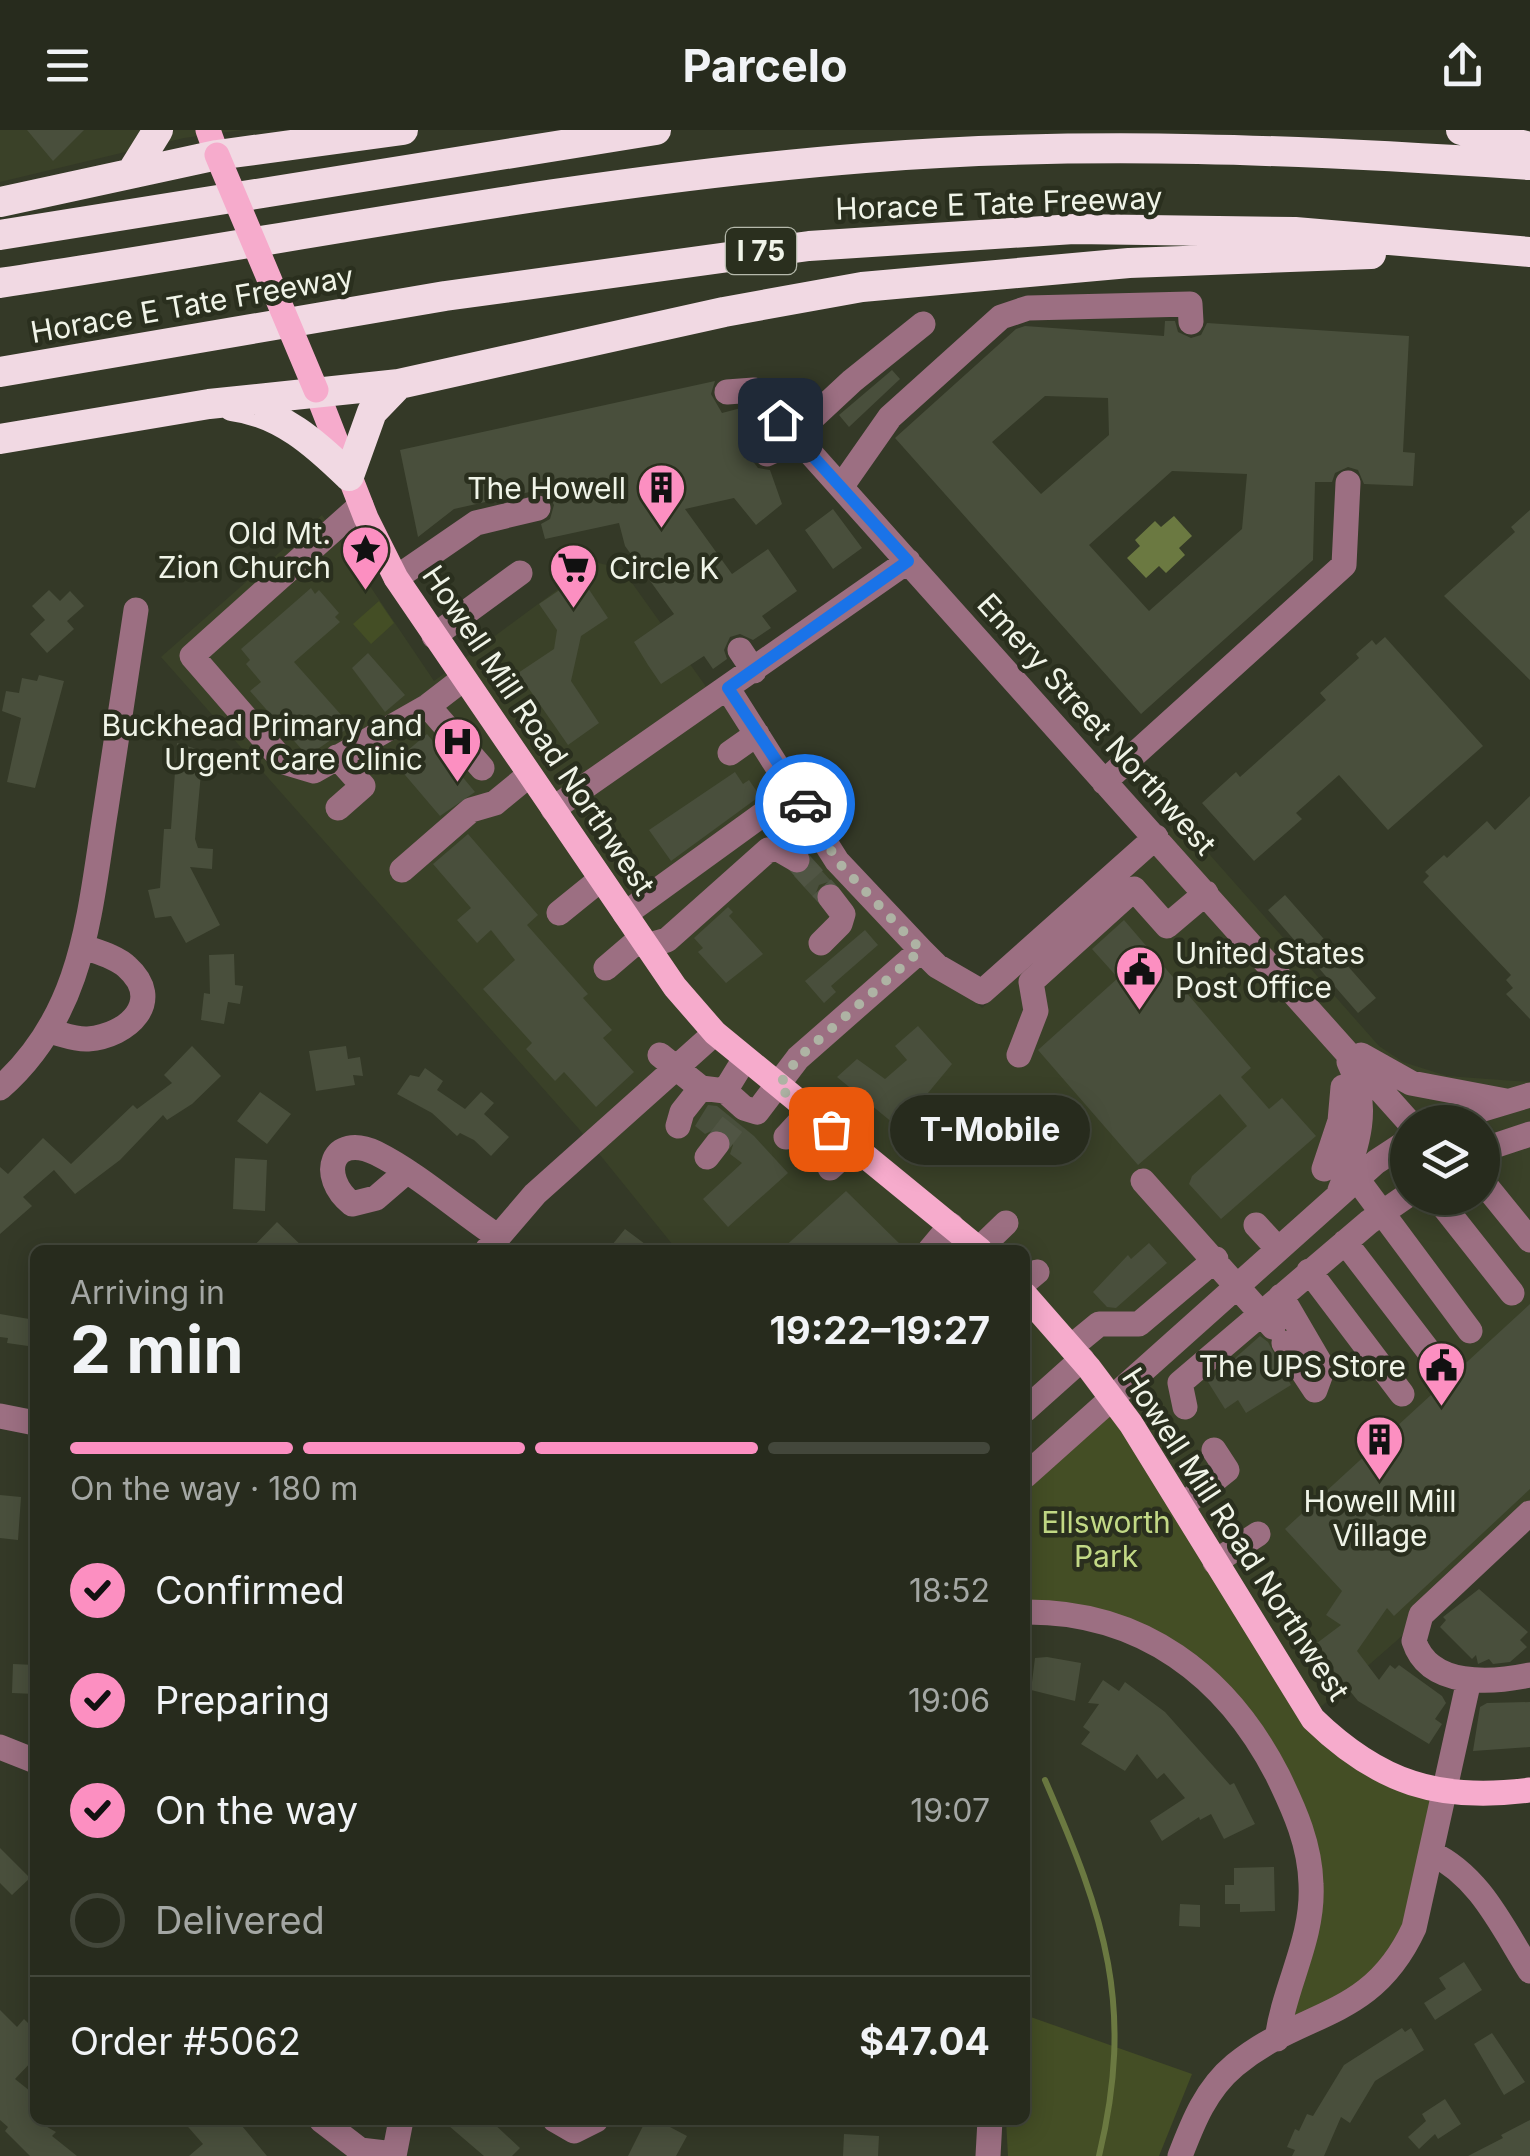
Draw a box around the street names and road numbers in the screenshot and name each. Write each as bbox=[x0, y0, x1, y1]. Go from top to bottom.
street label: Horace E Tate Freeway bbox=[835, 179, 1163, 227]
road number: I 75 bbox=[726, 228, 796, 274]
street label: Horace E Tate Freeway bbox=[28, 258, 356, 350]
street label: Howell Mill Road Northwest bbox=[415, 559, 663, 902]
street label: Emery Street Northwest bbox=[970, 586, 1224, 862]
street label: Howell Mill Road Northwest bbox=[1115, 1361, 1357, 1707]

